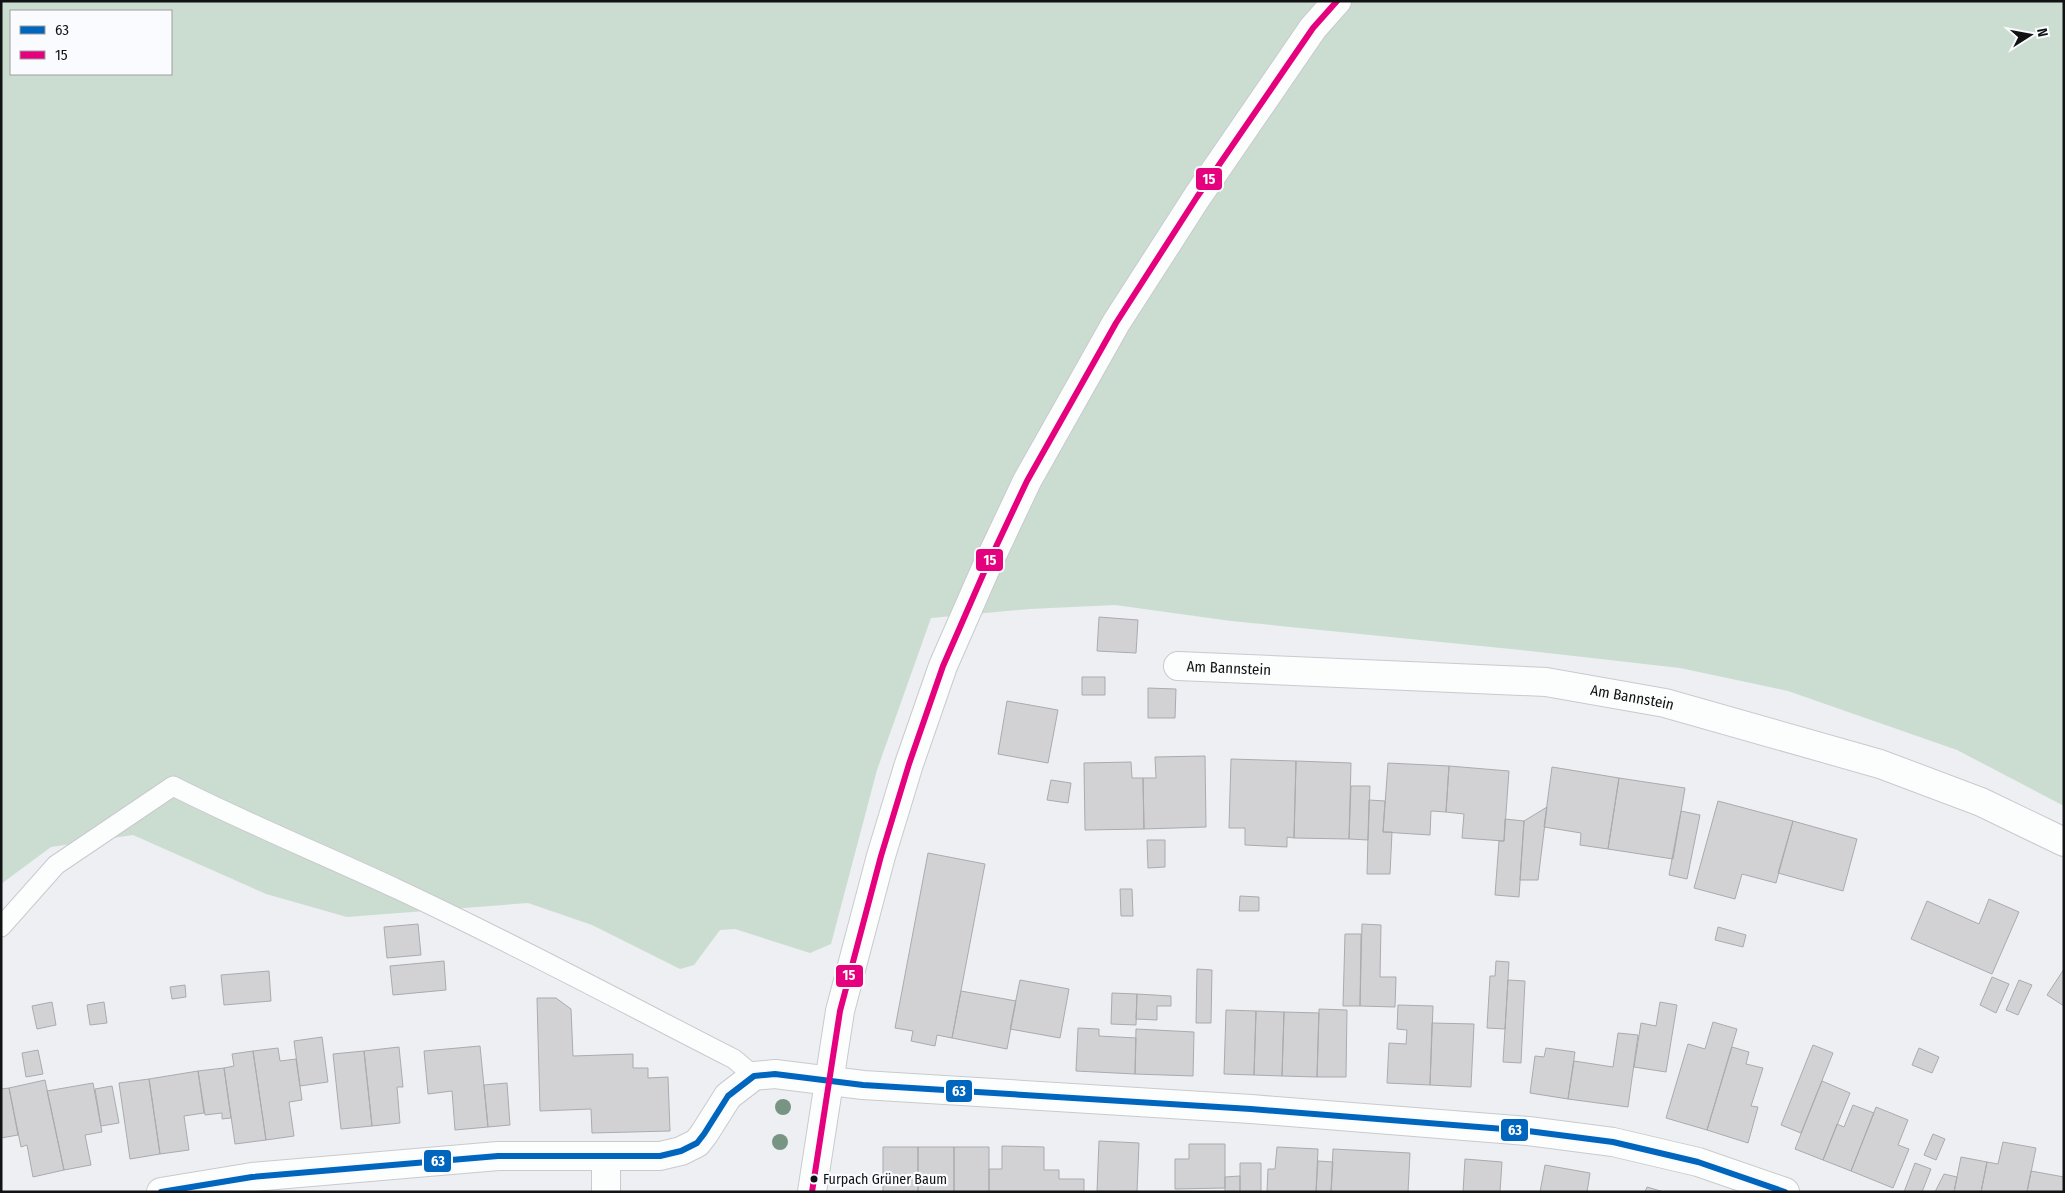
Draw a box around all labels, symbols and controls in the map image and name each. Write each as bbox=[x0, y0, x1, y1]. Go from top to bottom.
legend bbox=[10, 10, 172, 75]
north arrow bbox=[2005, 10, 2055, 60]
text: 63 bbox=[55, 21, 69, 39]
text: N bbox=[2033, 27, 2051, 38]
text: 15 bbox=[55, 46, 68, 64]
line badge: 15 bbox=[1195, 167, 1223, 191]
text: 15 bbox=[1203, 171, 1216, 188]
line badge: 15 bbox=[975, 548, 1004, 572]
text: 15 bbox=[984, 552, 997, 569]
street label: Am Bannstein bbox=[1186, 657, 1272, 679]
street label: Am Bannstein bbox=[1589, 681, 1676, 714]
line badge: 15 bbox=[835, 964, 864, 988]
text: 15 bbox=[843, 967, 856, 984]
line badge: 63 bbox=[945, 1079, 973, 1103]
text: 63 bbox=[952, 1083, 966, 1100]
line badge: 63 bbox=[1500, 1118, 1529, 1142]
text: 63 bbox=[1508, 1122, 1522, 1139]
line badge: 63 bbox=[423, 1149, 452, 1173]
text: 63 bbox=[431, 1153, 445, 1170]
place label: Furpach Grüner Baum bbox=[823, 1171, 947, 1188]
marker: Furpach Grüner Baum bbox=[809, 1174, 819, 1184]

